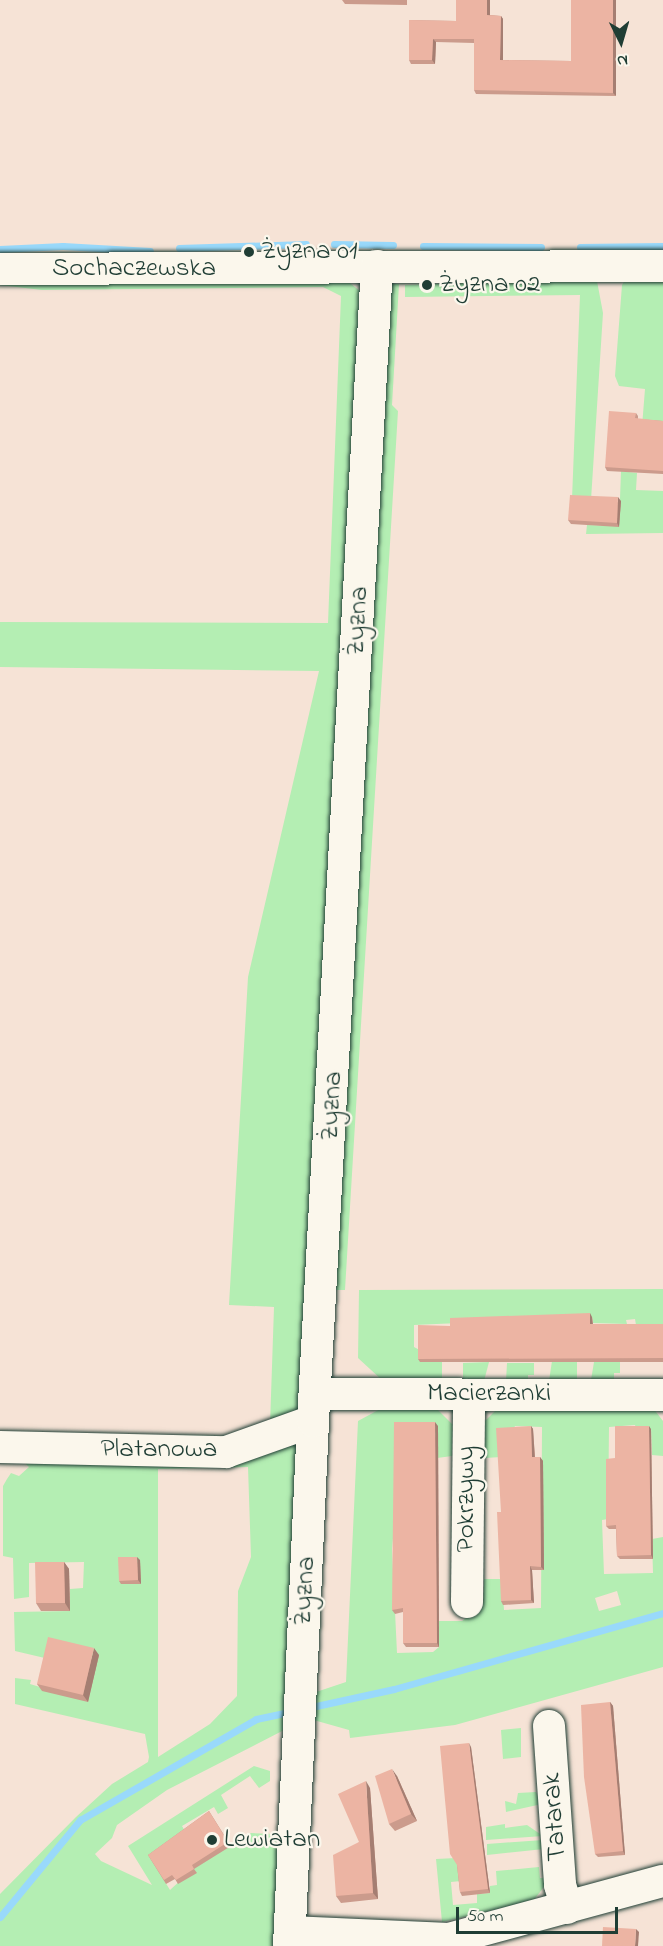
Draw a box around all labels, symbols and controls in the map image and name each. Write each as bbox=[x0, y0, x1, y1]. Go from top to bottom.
north arrow bbox=[591, 12, 651, 72]
text: N bbox=[616, 48, 629, 72]
place label: Żyzna 01 bbox=[261, 236, 358, 268]
marker: Żyzna 01 bbox=[242, 245, 256, 259]
street label: Sochaczewska bbox=[52, 253, 216, 285]
place label: Żyzna 02 bbox=[439, 269, 540, 301]
marker: Żyzna 02 bbox=[420, 278, 434, 292]
street label: Żyzna bbox=[340, 585, 376, 657]
street label: Żyzna bbox=[314, 1070, 350, 1142]
street label: Macierzanki bbox=[427, 1378, 551, 1410]
street label: Platanowa bbox=[101, 1434, 217, 1466]
street label: Pokrzywy bbox=[451, 1446, 483, 1552]
street label: Żyzna bbox=[287, 1555, 323, 1627]
street label: Tatarak bbox=[536, 1772, 574, 1862]
place label: Lewiatan bbox=[224, 1824, 320, 1856]
marker: Lewiatan bbox=[205, 1833, 219, 1847]
scale bar bbox=[459, 1895, 621, 1933]
text: 50 m bbox=[467, 1904, 504, 1930]

